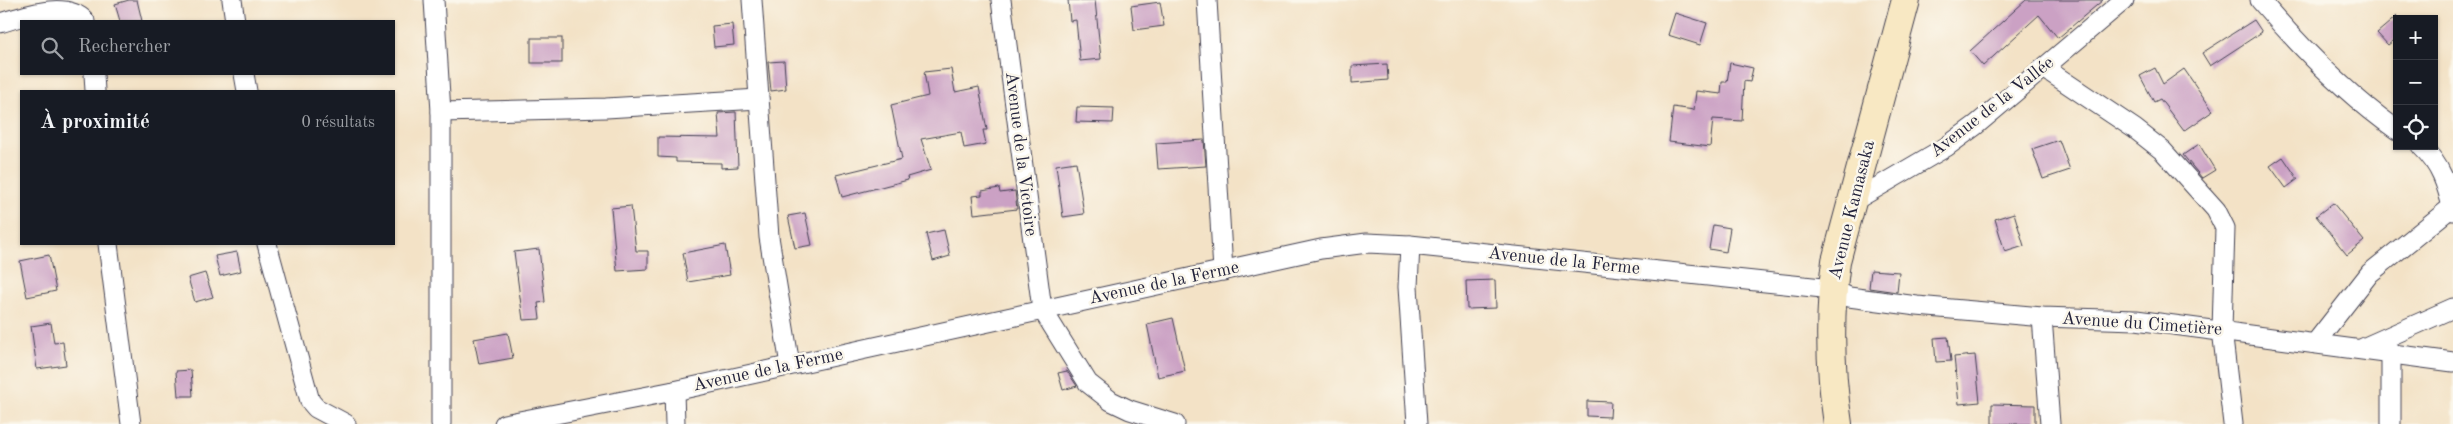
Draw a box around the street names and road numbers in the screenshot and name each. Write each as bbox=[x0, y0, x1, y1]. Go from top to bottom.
street label: Avenue de la Vallée bbox=[1927, 53, 2057, 161]
street label: Avenue de la Victoire bbox=[1002, 71, 1040, 237]
street label: Avenue Kamasaka bbox=[1826, 138, 1878, 281]
street label: Avenue de la Ferme bbox=[1487, 244, 1641, 278]
street label: Avenue de la Ferme bbox=[1087, 258, 1241, 308]
street label: Avenue du Cimetière bbox=[2061, 309, 2223, 339]
street label: Avenue de la Ferme bbox=[691, 345, 845, 395]

